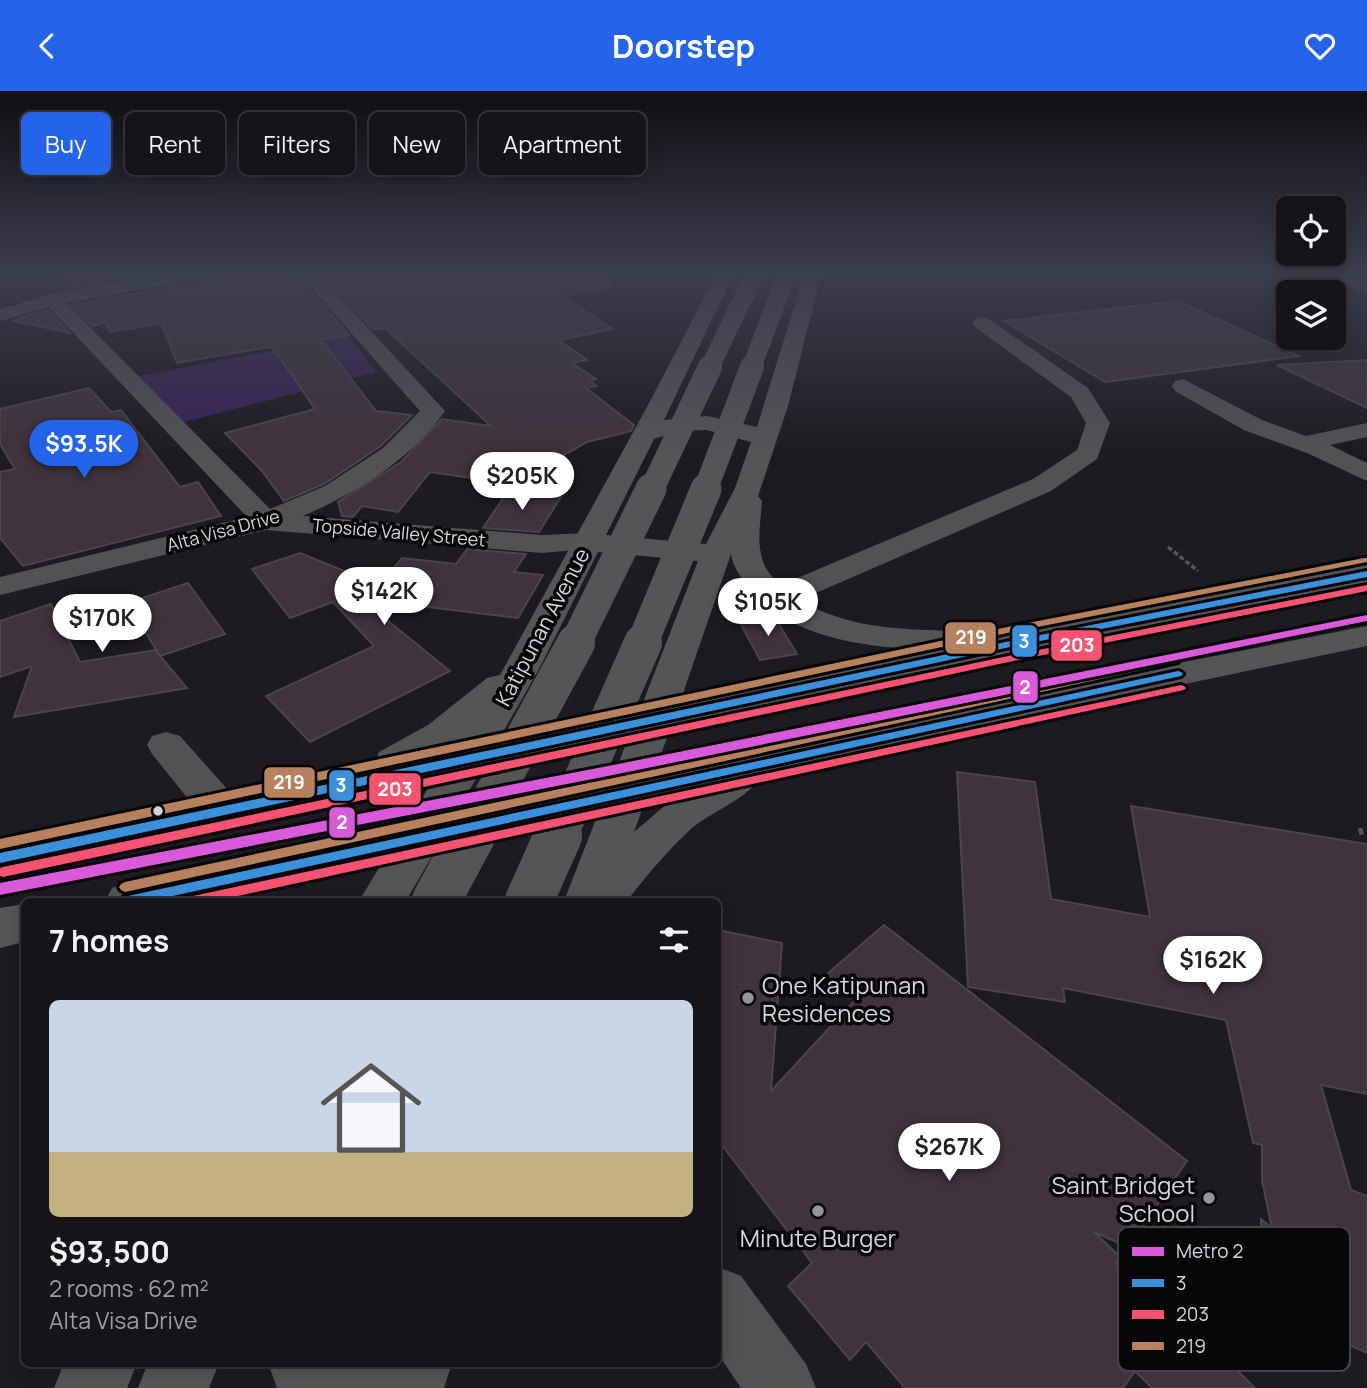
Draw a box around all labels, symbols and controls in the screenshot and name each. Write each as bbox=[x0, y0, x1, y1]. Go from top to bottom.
text: Doorstep bbox=[612, 24, 755, 68]
icon: back bbox=[28, 27, 66, 65]
icon: heart bbox=[1301, 27, 1339, 65]
chip: Buy bbox=[21, 112, 111, 175]
chip: Rent bbox=[125, 112, 225, 175]
chip: Filters bbox=[239, 112, 355, 175]
chip: New bbox=[369, 112, 465, 175]
chip: Apartment bbox=[479, 112, 646, 175]
map controls bbox=[1276, 196, 1346, 350]
button: locate bbox=[1276, 196, 1346, 266]
button: layers bbox=[1276, 280, 1346, 350]
pin: $93.5K bbox=[27, 421, 141, 480]
text: $93.5K bbox=[45, 427, 123, 459]
pin: $205K bbox=[473, 453, 571, 512]
text: $205K bbox=[486, 459, 558, 491]
street label: Alta Visa Drive bbox=[164, 503, 282, 557]
street label: Topside Valley Street bbox=[311, 512, 487, 552]
street label: Katipunan Avenue bbox=[489, 543, 595, 711]
pin: $142K bbox=[335, 567, 433, 627]
text: $142K bbox=[350, 574, 418, 606]
pin: $105K bbox=[719, 579, 817, 638]
text: $105K bbox=[734, 585, 802, 617]
pin: $170K bbox=[53, 595, 151, 654]
text: $170K bbox=[69, 601, 135, 633]
line badge: 219 bbox=[944, 621, 997, 655]
text: 219 bbox=[955, 624, 987, 650]
line badge: 3 bbox=[1011, 624, 1038, 658]
text: 3 bbox=[1018, 628, 1030, 654]
line badge: 203 bbox=[1050, 629, 1103, 662]
text: 203 bbox=[1060, 632, 1094, 658]
line badge: 2 bbox=[1012, 670, 1039, 704]
text: 2 bbox=[1019, 674, 1031, 700]
line badge: 219 bbox=[263, 766, 316, 799]
text: 219 bbox=[273, 769, 305, 795]
line badge: 3 bbox=[328, 769, 355, 802]
text: 3 bbox=[335, 772, 347, 798]
line badge: 203 bbox=[368, 772, 422, 806]
text: 203 bbox=[378, 776, 412, 802]
unlabelled marker bbox=[151, 804, 165, 818]
line badge: 2 bbox=[328, 806, 356, 839]
text: 2 bbox=[336, 809, 348, 835]
text: 7 homes bbox=[49, 920, 169, 961]
icon: filters bbox=[655, 921, 693, 959]
pin: $162K bbox=[1164, 937, 1262, 996]
text: $162K bbox=[1179, 943, 1247, 975]
place label: One Katipunan Residences bbox=[762, 968, 925, 1029]
marker: One Katipunan Residences bbox=[740, 990, 756, 1006]
icon: home bbox=[308, 1045, 434, 1171]
pin: $267K bbox=[900, 1123, 998, 1183]
text: $267K bbox=[914, 1130, 984, 1162]
place label: Saint Bridget School bbox=[1052, 1168, 1195, 1229]
marker: Saint Bridget School bbox=[1201, 1190, 1217, 1206]
marker: Minute Burger bbox=[810, 1203, 826, 1219]
place label: Minute Burger bbox=[740, 1221, 896, 1254]
legend bbox=[1118, 1227, 1350, 1371]
text: $93,500 bbox=[49, 1231, 170, 1272]
text: Metro 2 bbox=[1176, 1238, 1243, 1264]
text: 3 bbox=[1176, 1270, 1187, 1296]
text: 2 rooms · 62 m² bbox=[49, 1272, 209, 1304]
text: 203 bbox=[1176, 1301, 1209, 1327]
text: Alta Visa Drive bbox=[49, 1304, 198, 1336]
text: 219 bbox=[1176, 1333, 1206, 1359]

